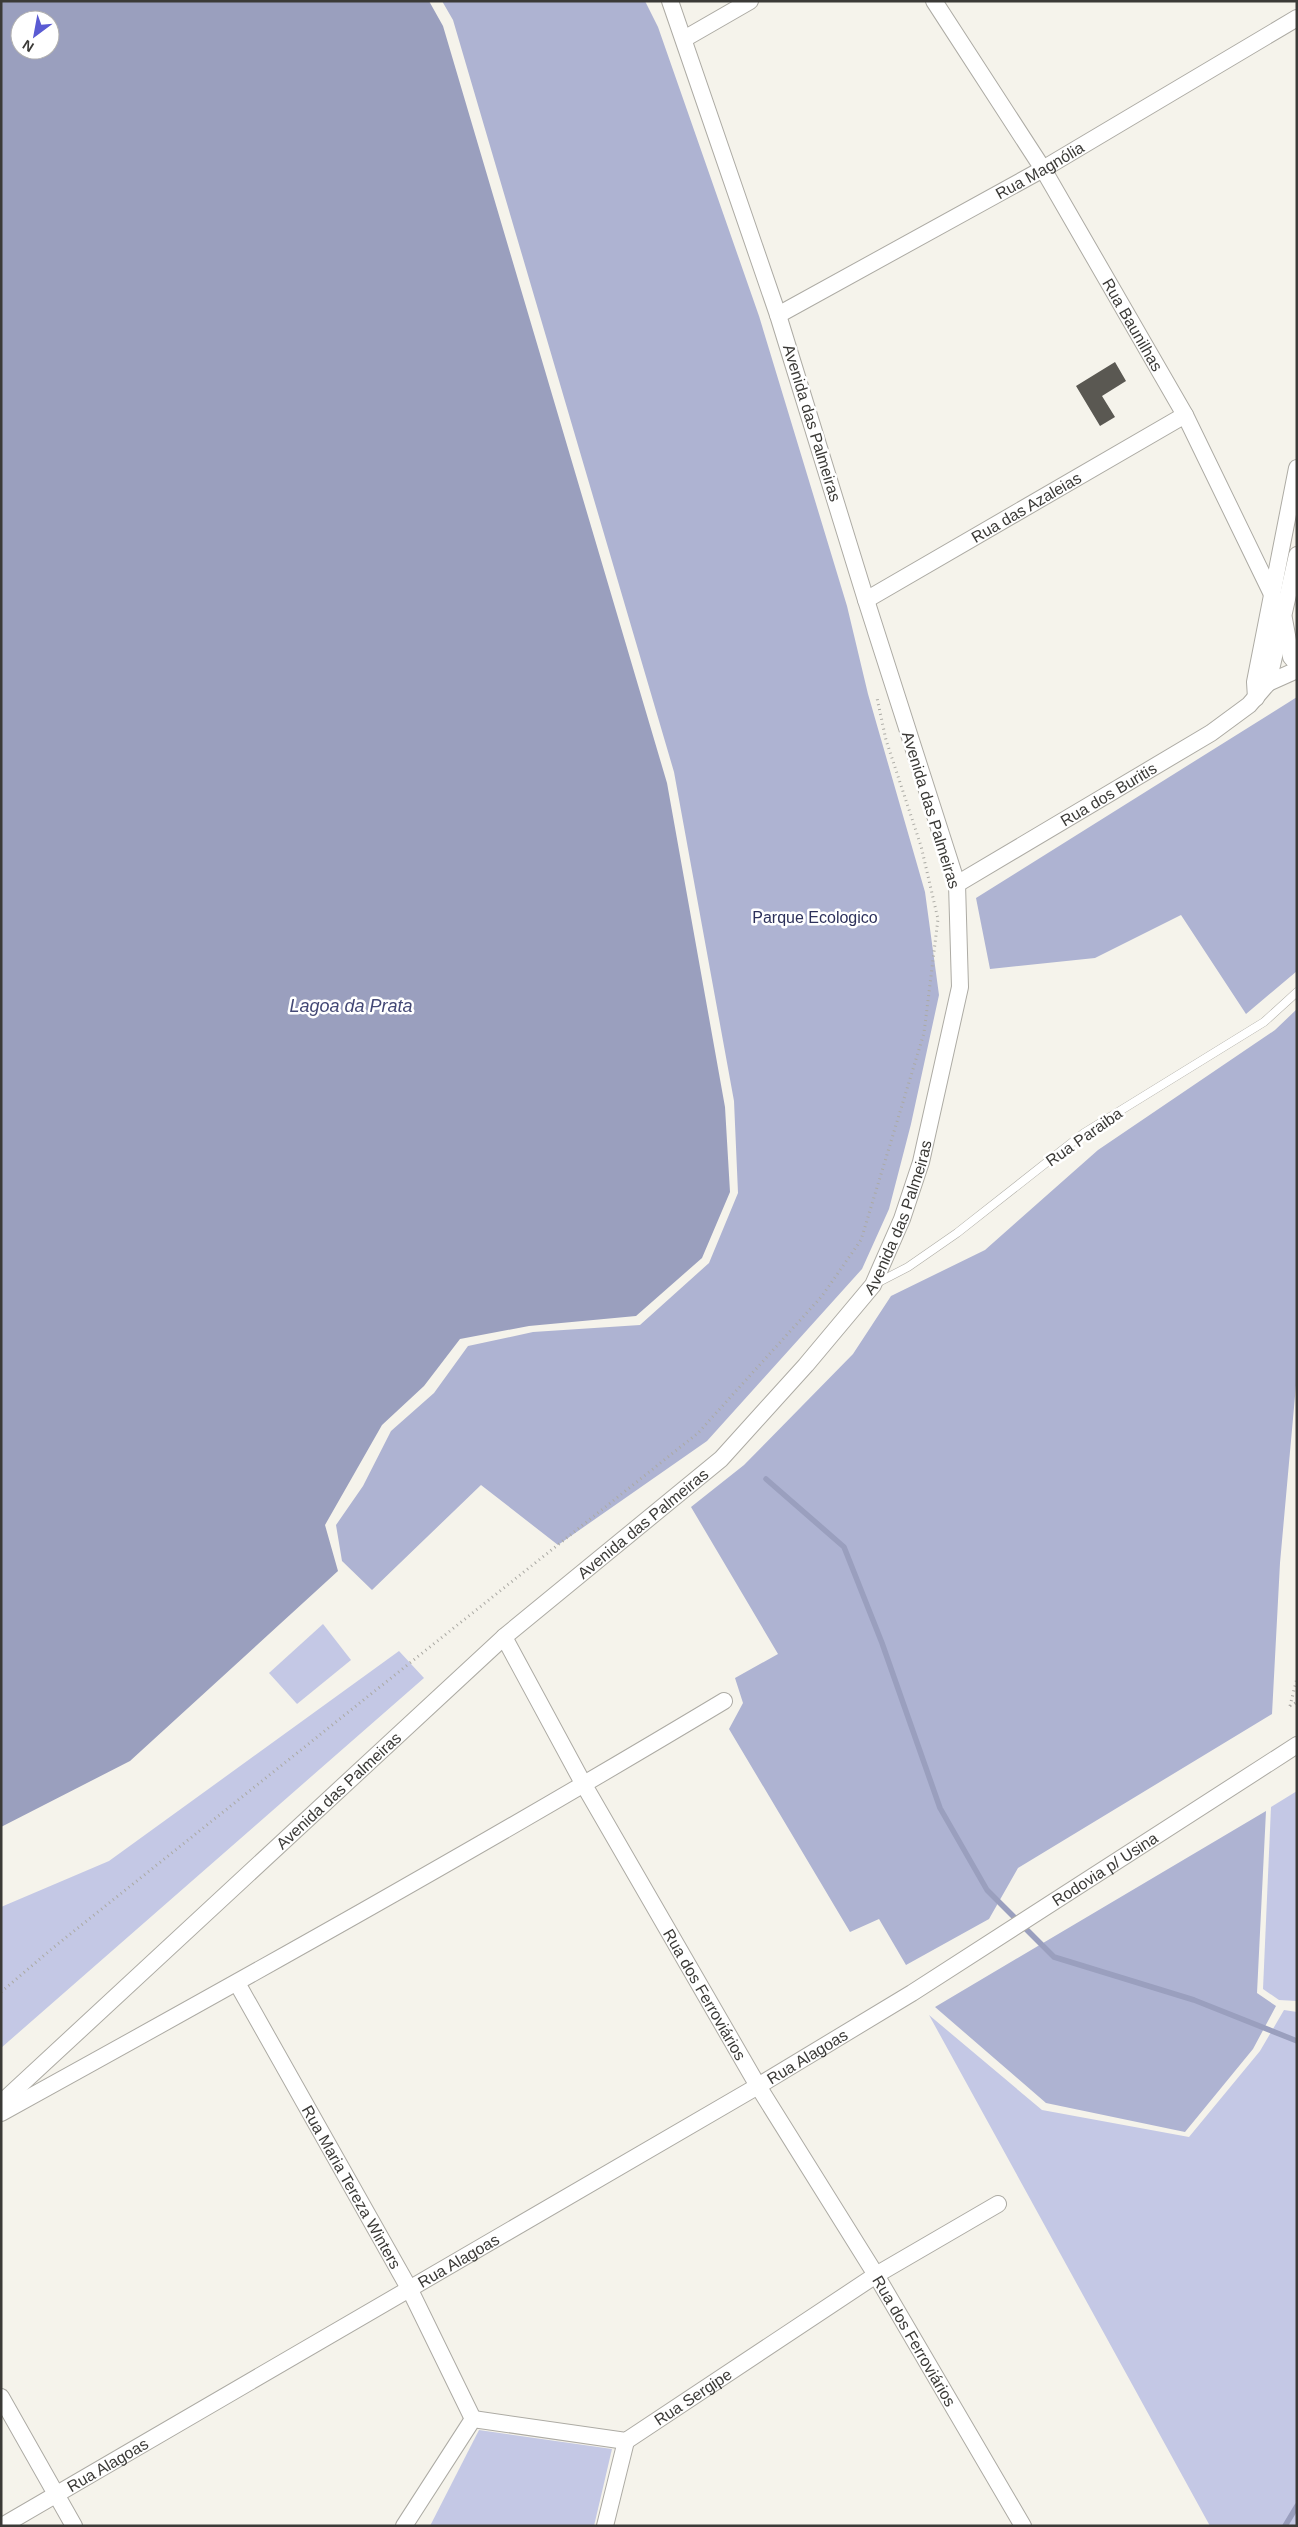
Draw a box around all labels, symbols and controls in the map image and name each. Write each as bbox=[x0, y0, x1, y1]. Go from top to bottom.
north arrow bbox=[10, 10, 60, 60]
text: N bbox=[20, 37, 37, 55]
street label: Rua Magnólia bbox=[993, 138, 1087, 202]
street label: Rua Baunilhas bbox=[1099, 275, 1166, 374]
street label: Avenida das Palmeiras bbox=[780, 342, 844, 504]
street label: Rua das Azaleias bbox=[968, 469, 1084, 546]
street label: Avenida das Palmeiras bbox=[899, 729, 963, 891]
street label: Rua dos Buritis bbox=[1057, 759, 1159, 829]
park label: Parque Ecologico bbox=[752, 909, 878, 926]
water label: Lagoa da Prata bbox=[289, 996, 413, 1016]
street label: Rua Paraiba bbox=[1043, 1104, 1125, 1169]
street label: Avenida das Palmeiras bbox=[861, 1139, 934, 1297]
street label: Avenida das Palmeiras bbox=[574, 1465, 711, 1582]
street label: Avenida das Palmeiras bbox=[273, 1729, 404, 1852]
street label: Rodovia p/ Usina bbox=[1049, 1829, 1161, 1909]
street label: Rua dos Ferroviários bbox=[660, 1926, 750, 2063]
street label: Rua Alagoas bbox=[764, 2026, 850, 2087]
street label: Rua Maria Tereza Winters bbox=[299, 2102, 405, 2272]
street label: Rua Alagoas bbox=[415, 2230, 502, 2291]
street label: Rua dos Ferroviários bbox=[870, 2272, 959, 2409]
street label: Rua Sergipe bbox=[651, 2365, 735, 2428]
street label: Rua Alagoas bbox=[64, 2434, 151, 2495]

